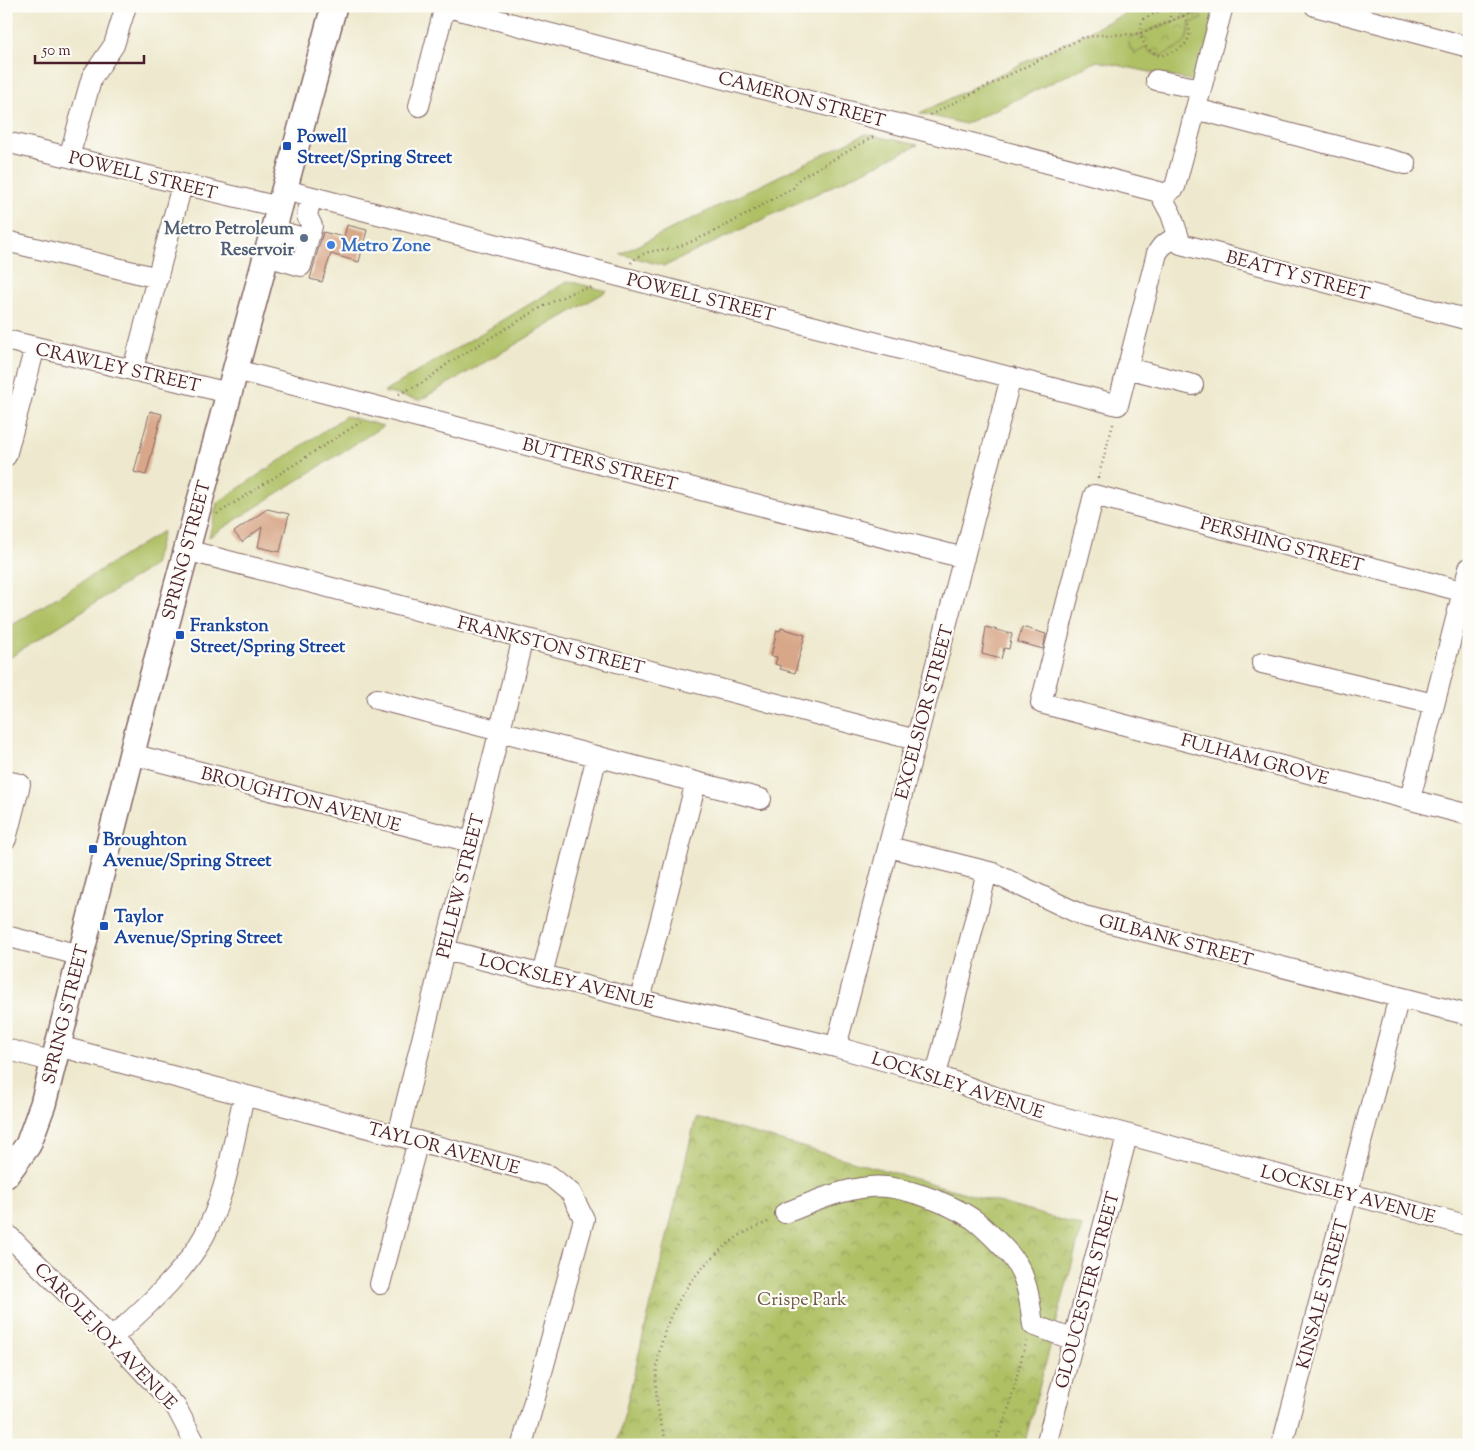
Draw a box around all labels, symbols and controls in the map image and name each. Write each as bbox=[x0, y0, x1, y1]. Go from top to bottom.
scale bar bbox=[35, 32, 144, 64]
text: 50 m bbox=[41, 41, 71, 62]
street label: CAMERON STREET bbox=[715, 66, 888, 136]
place label: Powell Street/Spring Street bbox=[297, 125, 453, 172]
marker: Powell Street/Spring Street bbox=[281, 140, 293, 152]
street label: POWELL STREET bbox=[66, 146, 220, 208]
place label: Metro Petroleum Reservoir bbox=[164, 217, 294, 264]
marker: Metro Petroleum Reservoir bbox=[298, 232, 310, 244]
place label: Metro Zone bbox=[341, 234, 432, 260]
marker: Metro Zone bbox=[325, 239, 337, 251]
street label: BEATTY STREET bbox=[1223, 245, 1373, 309]
street label: POWELL STREET bbox=[624, 268, 778, 330]
street label: CRAWLEY STREET bbox=[32, 337, 203, 401]
street label: BUTTERS STREET bbox=[519, 433, 681, 499]
street label: SPRING STREET bbox=[157, 478, 219, 623]
street label: PERSHING STREET bbox=[1197, 512, 1366, 580]
street label: FRANKSTON STREET bbox=[454, 611, 647, 683]
place label: Frankston Street/Spring Street bbox=[190, 614, 346, 661]
street label: EXCELSIOR STREET bbox=[890, 622, 962, 803]
marker: Frankston Street/Spring Street bbox=[174, 629, 186, 641]
street label: FULHAM GROVE bbox=[1178, 729, 1331, 793]
street label: BROUGHTON AVENUE bbox=[198, 762, 403, 840]
street label: PELLEW STREET bbox=[431, 811, 493, 961]
place label: Broughton Avenue/Spring Street bbox=[103, 828, 272, 875]
marker: Broughton Avenue/Spring Street bbox=[87, 843, 99, 855]
place label: Taylor Avenue/Spring Street bbox=[114, 905, 283, 952]
street label: GILBANK STREET bbox=[1095, 909, 1256, 975]
marker: Taylor Avenue/Spring Street bbox=[98, 920, 110, 932]
street label: SPRING STREET bbox=[37, 941, 97, 1087]
street label: LOCKSLEY AVENUE bbox=[476, 949, 657, 1017]
street label: LOCKSLEY AVENUE bbox=[868, 1047, 1047, 1127]
street label: TAYLOR AVENUE bbox=[365, 1117, 522, 1183]
street label: LOCKSLEY AVENUE bbox=[1257, 1160, 1438, 1232]
street label: GLOUCESTER STREET bbox=[1050, 1189, 1128, 1392]
street label: KINSALE STREET bbox=[1291, 1216, 1357, 1372]
street label: CAROLE JOY AVENUE bbox=[27, 1258, 182, 1417]
park label: Crispe Park bbox=[757, 1288, 847, 1314]

